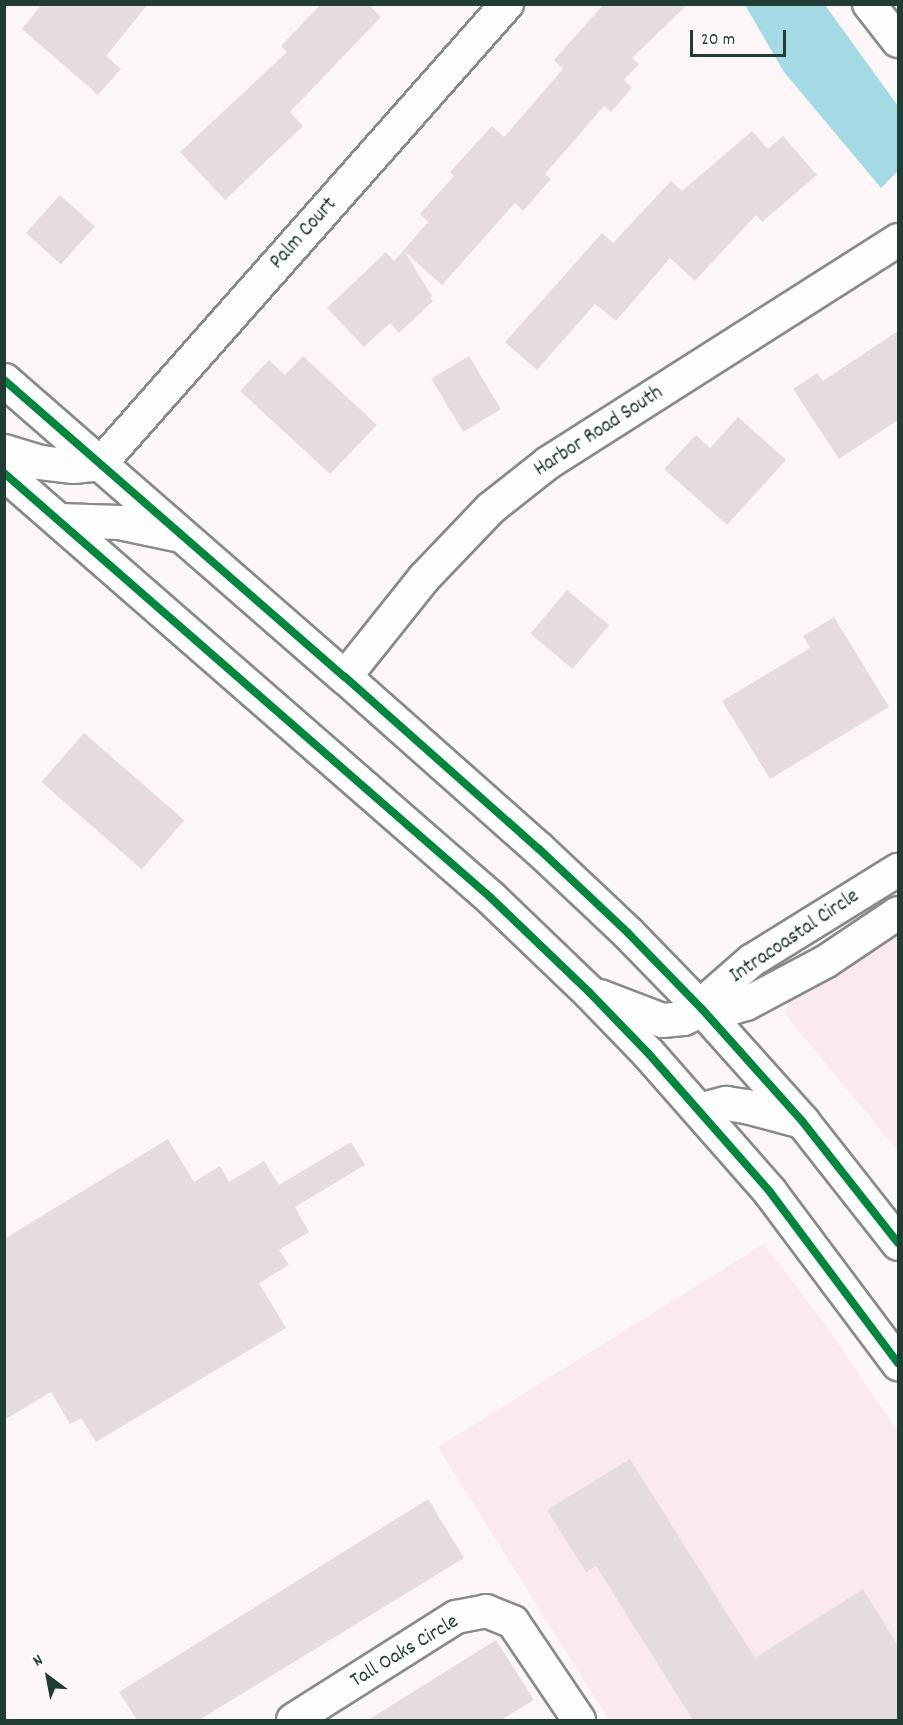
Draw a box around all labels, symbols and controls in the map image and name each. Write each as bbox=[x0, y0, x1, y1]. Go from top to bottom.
scale bar bbox=[693, 18, 789, 56]
text: 20 m bbox=[701, 28, 735, 53]
street label: Palm Court bbox=[265, 193, 343, 275]
street label: Harbor Road South bbox=[530, 381, 668, 483]
street label: Intracoastal Circle bbox=[726, 885, 864, 989]
street label: Tall Oaks Circle bbox=[346, 1610, 464, 1694]
north arrow bbox=[18, 1647, 78, 1707]
text: N bbox=[29, 1649, 48, 1673]

